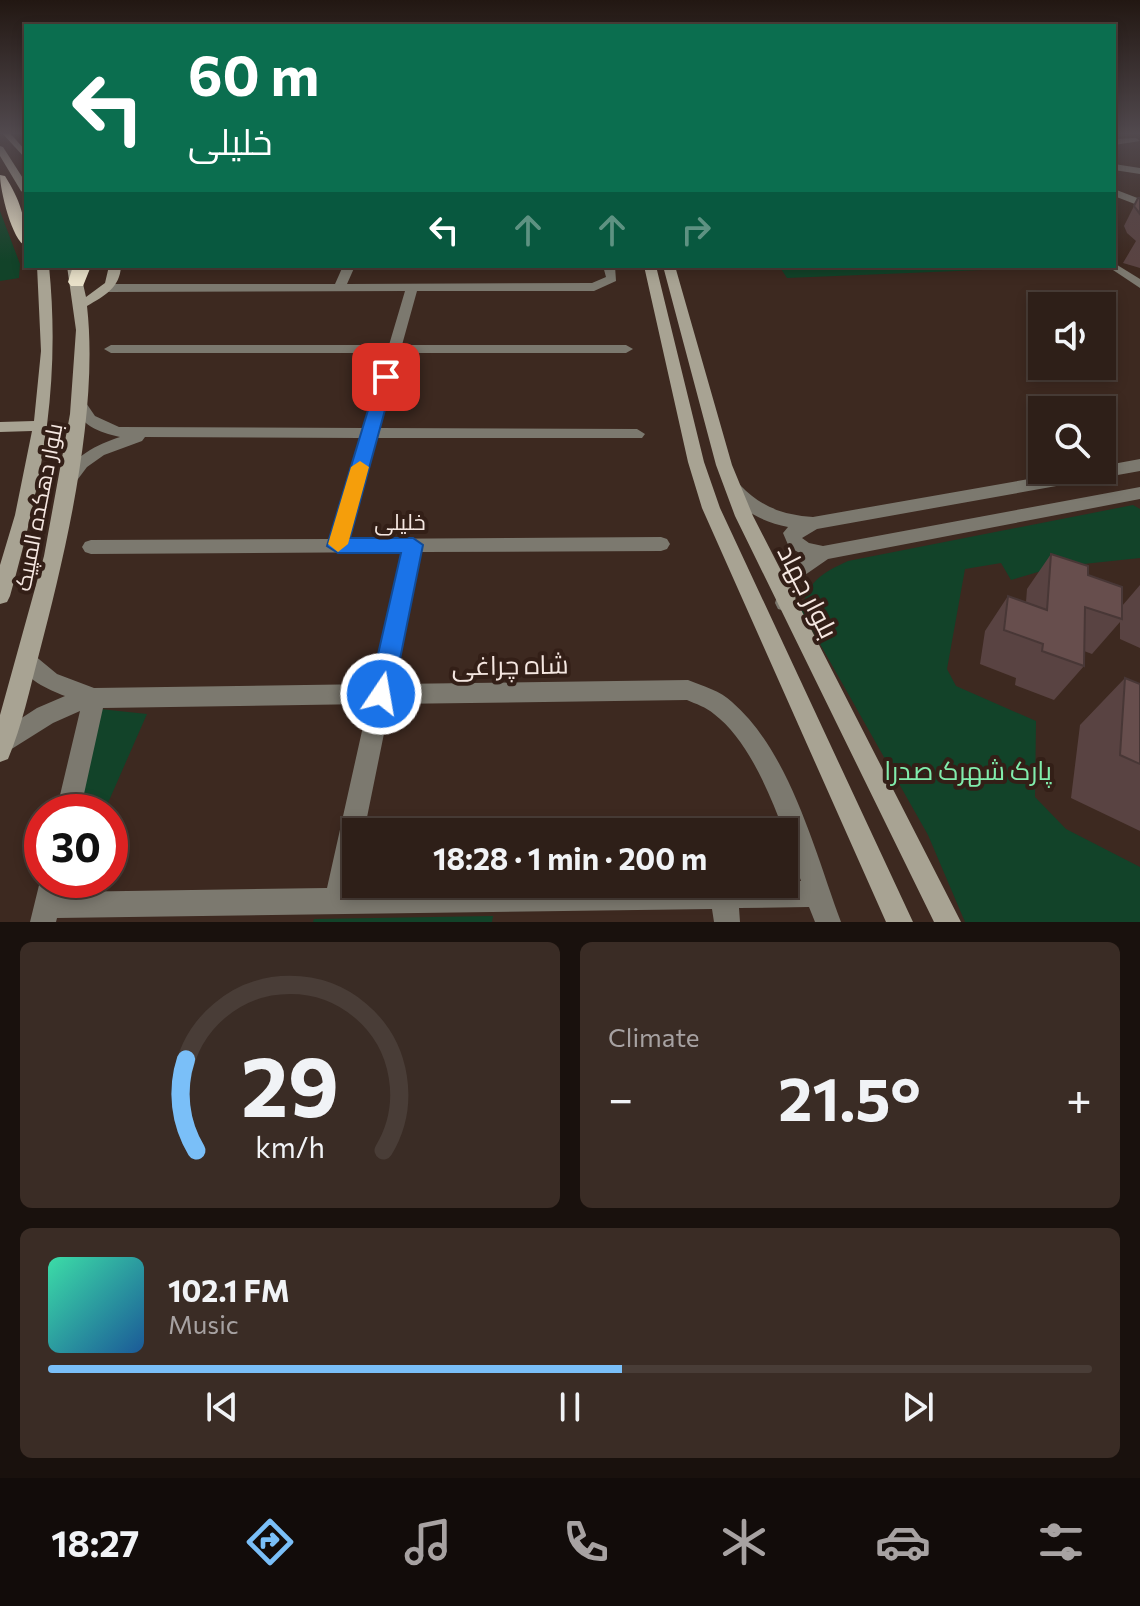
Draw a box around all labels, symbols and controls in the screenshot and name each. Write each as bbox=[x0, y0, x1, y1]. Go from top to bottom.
text: 60 m bbox=[188, 39, 319, 108]
icon: left bbox=[56, 56, 160, 160]
text: خلیلی bbox=[188, 118, 273, 162]
icon: left bbox=[422, 208, 466, 252]
icon: ahead bbox=[506, 208, 550, 252]
icon: ahead bbox=[590, 208, 634, 252]
icon: right bbox=[674, 208, 718, 252]
map controls bbox=[1028, 292, 1116, 484]
button: sound bbox=[1028, 292, 1116, 380]
pin bbox=[352, 343, 420, 411]
icon: arrive bbox=[364, 355, 408, 399]
button: search bbox=[1028, 396, 1116, 484]
street label: بلوار دهکده المپیک bbox=[8, 421, 68, 593]
street label: خلیلی bbox=[374, 508, 426, 536]
street label: بلوار جهاد bbox=[771, 539, 846, 644]
street label: شاه چراغی bbox=[451, 647, 569, 684]
position arrow bbox=[339, 652, 423, 736]
park label: پارک شهرک صدرا bbox=[884, 754, 1052, 788]
speed limit sign: 30 bbox=[24, 794, 128, 898]
text: 18:28 · 1 min · 200 m bbox=[433, 839, 707, 876]
text: Climate bbox=[608, 1021, 700, 1052]
text: 29 bbox=[241, 1032, 339, 1134]
text: 21.5° bbox=[778, 1060, 921, 1133]
text: − bbox=[608, 1070, 633, 1124]
text: + bbox=[1066, 1070, 1092, 1124]
text: km/h bbox=[255, 1129, 325, 1164]
text: 102.1 FM bbox=[168, 1271, 290, 1308]
text: Music bbox=[168, 1308, 239, 1339]
icon: previous bbox=[200, 1385, 244, 1429]
icon: pause bbox=[548, 1385, 592, 1429]
icon: next bbox=[896, 1385, 940, 1429]
icon: directions bbox=[242, 1514, 298, 1570]
icon: music bbox=[400, 1514, 456, 1570]
icon: phone bbox=[558, 1514, 614, 1570]
icon: climate bbox=[716, 1514, 772, 1570]
icon: car bbox=[875, 1514, 931, 1570]
icon: filters bbox=[1033, 1514, 1089, 1570]
text: 18:27 bbox=[51, 1520, 139, 1564]

